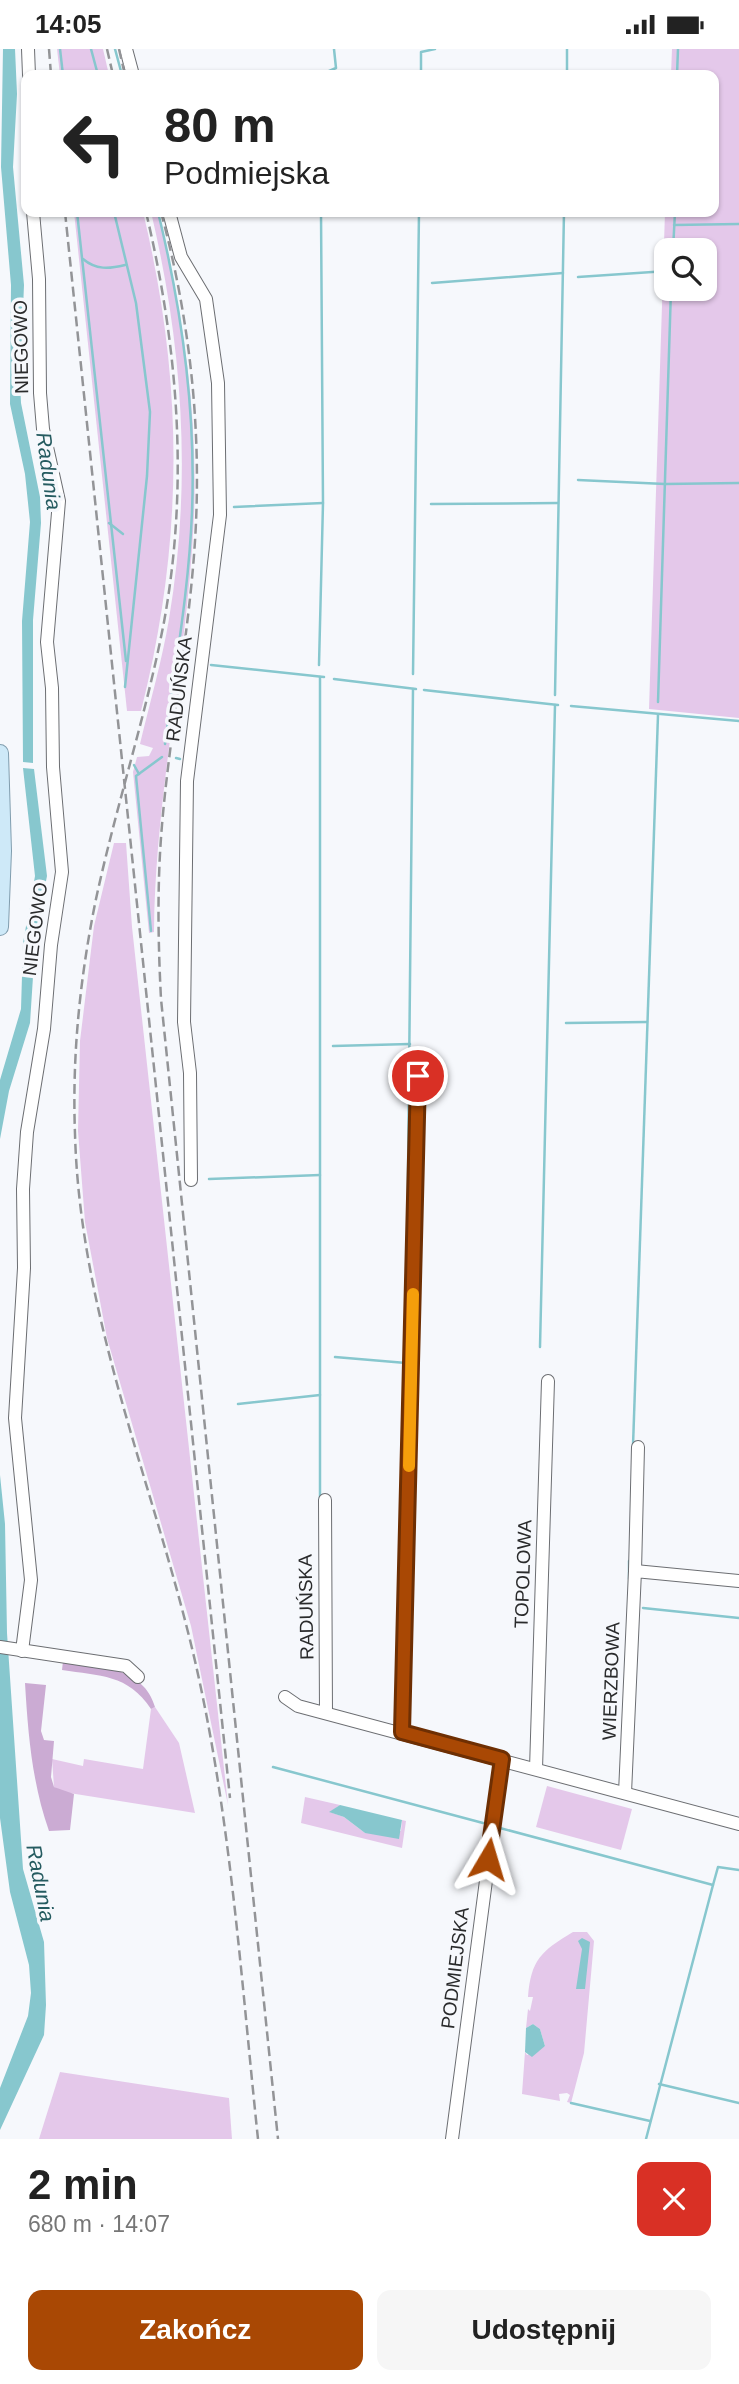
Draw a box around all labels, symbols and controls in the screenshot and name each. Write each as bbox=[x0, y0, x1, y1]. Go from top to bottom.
text: 14:05 bbox=[35, 9, 102, 39]
icon: left bbox=[49, 98, 140, 189]
text: 80 m bbox=[164, 98, 276, 152]
text: Podmiejska bbox=[164, 155, 329, 191]
map controls bbox=[654, 238, 717, 301]
button: search bbox=[654, 238, 717, 301]
street label: NIEGOWO bbox=[10, 300, 32, 394]
water label: Radunia bbox=[32, 431, 66, 511]
street label: RADUŃSKA bbox=[162, 635, 196, 743]
street label: NIEGOWO bbox=[19, 881, 51, 977]
pin bbox=[388, 1046, 448, 1106]
icon: arrive bbox=[399, 1057, 437, 1095]
street label: TOPOLOWA bbox=[511, 1519, 535, 1629]
street label: RADUŃSKA bbox=[295, 1554, 317, 1660]
street label: WIERZBOWA bbox=[598, 1621, 624, 1741]
position arrow bbox=[451, 1822, 525, 1896]
water label: Radunia bbox=[22, 1842, 60, 1924]
street label: PODMIEJSKA bbox=[437, 1906, 473, 2030]
text: 2 min bbox=[28, 2161, 138, 2208]
button: close bbox=[637, 2162, 711, 2236]
text: 680 m · 14:07 bbox=[28, 2211, 170, 2237]
button: Zakończ bbox=[28, 2290, 363, 2370]
button: Udostępnij bbox=[377, 2290, 711, 2370]

